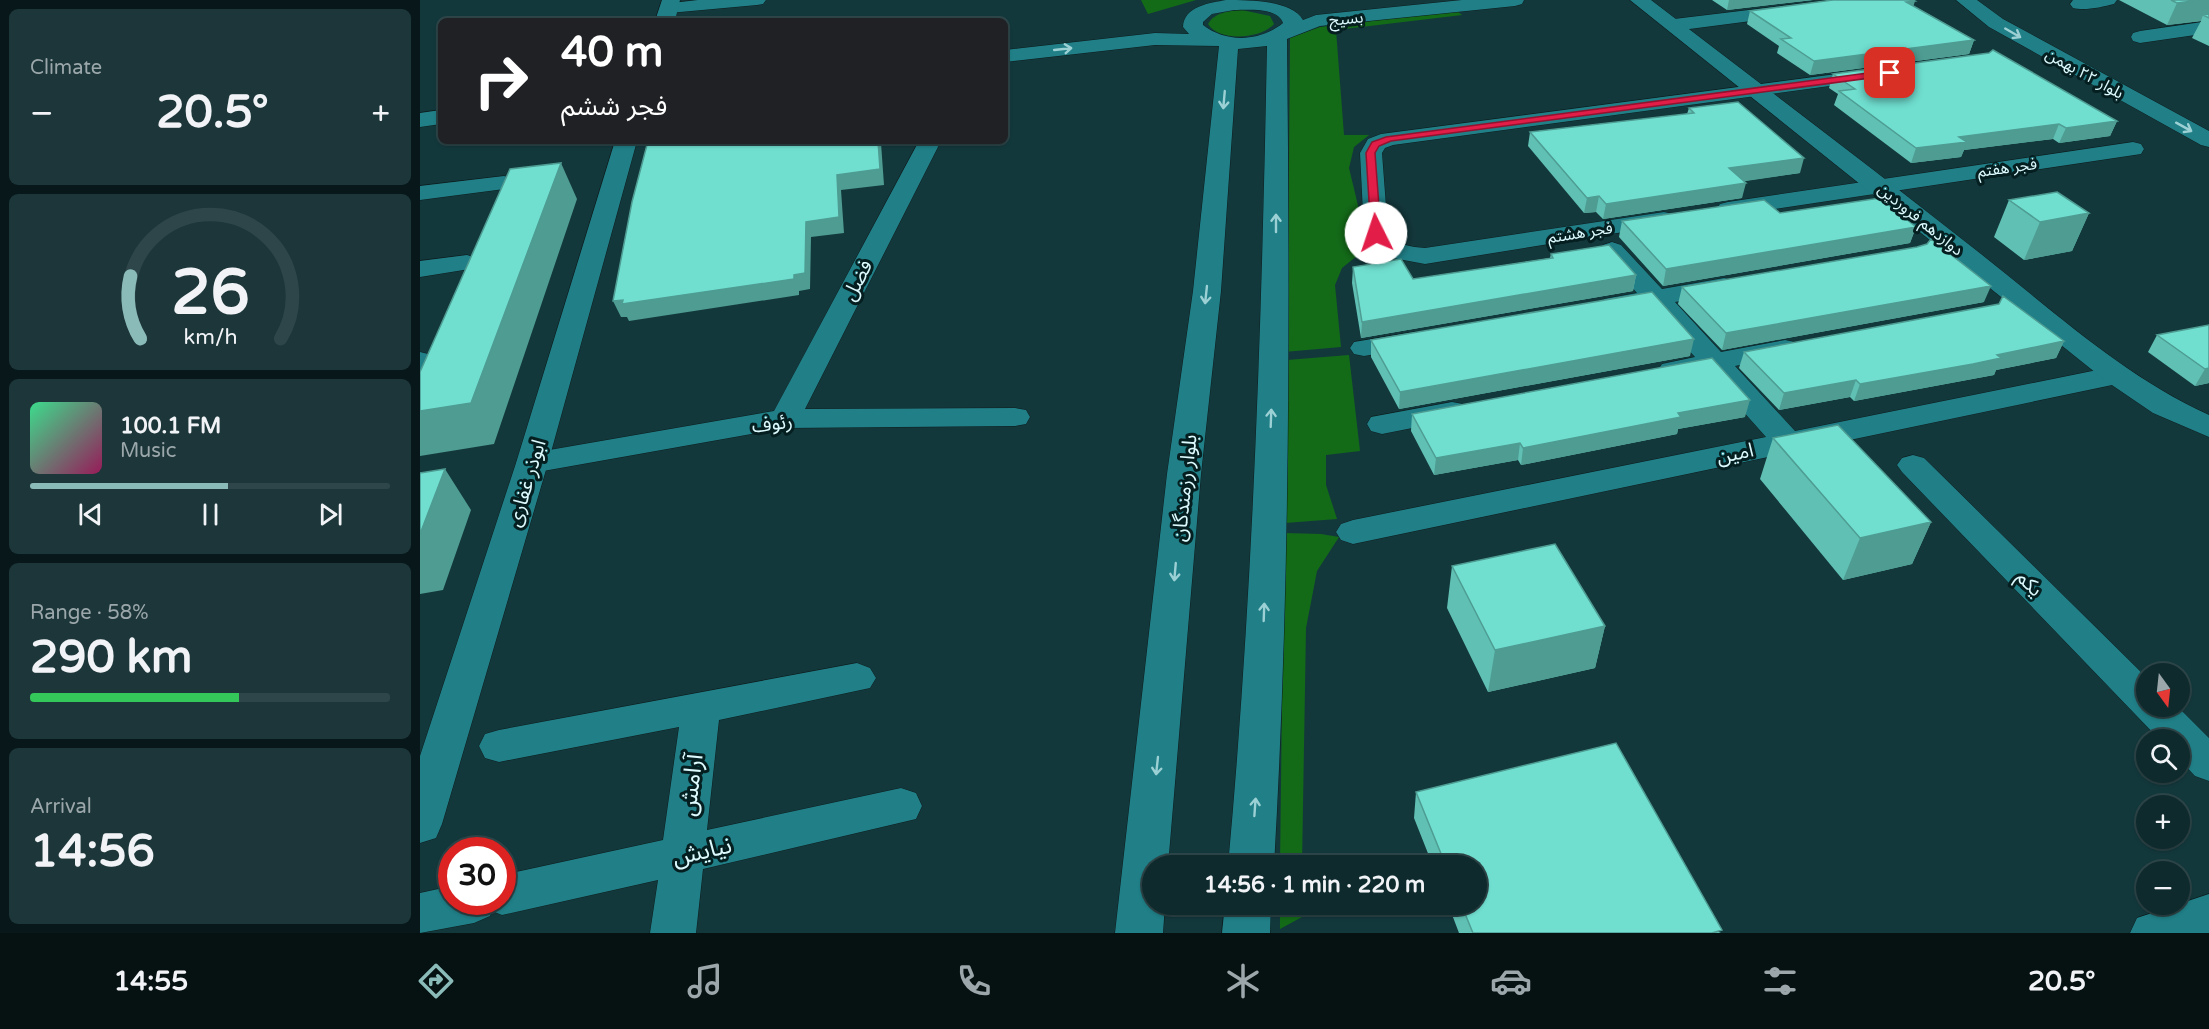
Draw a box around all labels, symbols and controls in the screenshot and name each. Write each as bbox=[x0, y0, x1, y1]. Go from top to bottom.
street label: بسیج bbox=[1328, 7, 1364, 33]
text: 40 m bbox=[561, 27, 663, 78]
one-way arrow bbox=[2004, 27, 2021, 39]
icon: right bbox=[462, 42, 540, 120]
one-way arrow bbox=[1053, 43, 1073, 54]
street label: بلوار ۲۲ بهمن bbox=[2042, 44, 2127, 104]
pin bbox=[1864, 47, 1915, 98]
text: Climate bbox=[30, 56, 102, 80]
icon: arrive bbox=[1873, 56, 1906, 89]
text: 20.5° bbox=[156, 86, 269, 140]
text: فجر ششم bbox=[561, 90, 667, 123]
one-way arrow bbox=[1218, 90, 1229, 110]
text: − bbox=[30, 94, 54, 133]
text: + bbox=[371, 94, 390, 133]
one-way arrow bbox=[2175, 121, 2192, 133]
street label: فجر هفتم bbox=[1976, 154, 2038, 184]
street label: دوازدهم فروردین bbox=[1872, 179, 1967, 262]
position arrow bbox=[1344, 201, 1408, 265]
one-way arrow bbox=[1270, 213, 1282, 233]
street label: فجر هشتم bbox=[1546, 218, 1614, 250]
text: 26 bbox=[171, 256, 249, 331]
street label: فضل bbox=[838, 256, 878, 305]
one-way arrow bbox=[1200, 284, 1211, 304]
text: km/h bbox=[183, 324, 237, 350]
one-way arrow bbox=[1266, 408, 1277, 428]
street label: رئوف bbox=[750, 410, 794, 438]
text: 100.1 FM bbox=[120, 413, 221, 439]
street label: بلوار رزمندگان bbox=[1167, 433, 1203, 543]
street label: ابوذر غفاری bbox=[502, 437, 552, 530]
street label: امین bbox=[1714, 438, 1756, 470]
text: Music bbox=[120, 439, 176, 463]
icon: previous bbox=[74, 498, 107, 531]
icon: pause bbox=[194, 498, 227, 531]
icon: next bbox=[314, 498, 347, 531]
one-way arrow bbox=[1169, 561, 1180, 581]
street label: یکم bbox=[2010, 566, 2047, 603]
text: Range · 58% bbox=[30, 601, 149, 625]
one-way arrow bbox=[1259, 603, 1270, 623]
text: 290 km bbox=[30, 631, 192, 685]
north arrow bbox=[2136, 663, 2190, 717]
map controls bbox=[2136, 663, 2190, 915]
button: search bbox=[2136, 729, 2190, 783]
street label: آرامش bbox=[673, 751, 710, 818]
one-way arrow bbox=[1151, 756, 1162, 775]
text: Arrival bbox=[30, 795, 92, 819]
button: + bbox=[2136, 795, 2190, 849]
one-way arrow bbox=[1250, 798, 1261, 818]
text: 14:56 bbox=[30, 825, 155, 879]
street label: نیایش bbox=[670, 831, 735, 872]
speed limit sign: 30 bbox=[438, 837, 516, 915]
button: − bbox=[2136, 861, 2190, 915]
text: 14:56 · 1 min · 220 m bbox=[1204, 872, 1425, 898]
icon: directions bbox=[415, 960, 457, 1002]
icon: music bbox=[684, 960, 726, 1002]
icon: phone bbox=[953, 960, 995, 1002]
icon: climate bbox=[1222, 960, 1264, 1002]
icon: car bbox=[1490, 960, 1532, 1002]
icon: filters bbox=[1759, 960, 1801, 1002]
text: 14:55 bbox=[113, 965, 188, 998]
text: 20.5° bbox=[2028, 965, 2096, 998]

